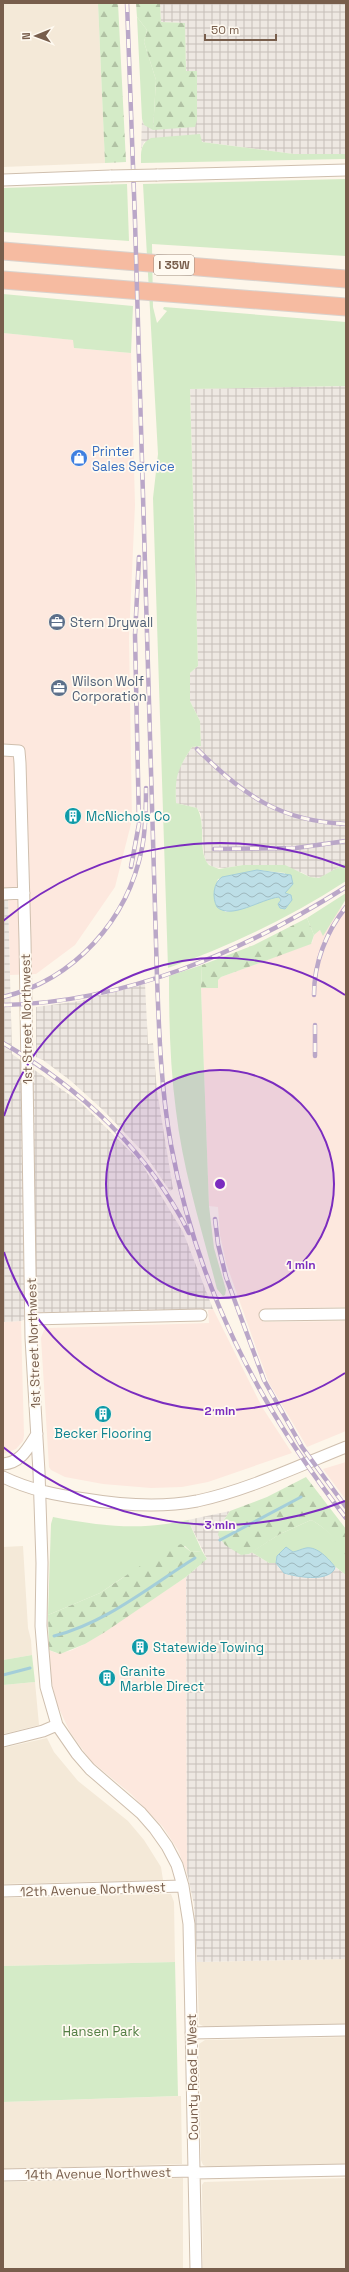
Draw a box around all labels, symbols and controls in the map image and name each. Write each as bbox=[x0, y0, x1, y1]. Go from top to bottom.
north arrow bbox=[16, 16, 56, 56]
scale bar bbox=[205, 16, 276, 42]
text: 50 m bbox=[211, 22, 239, 38]
text: N bbox=[19, 32, 33, 40]
road number: I 35W bbox=[154, 255, 194, 275]
place label: Printer Sales Service bbox=[92, 443, 175, 475]
shop icon: Printer Sales Service bbox=[69, 448, 89, 468]
office icon: Stern Drywall bbox=[47, 612, 67, 632]
place label: Stern Drywall bbox=[70, 614, 153, 631]
place label: Wilson Wolf Corporation bbox=[72, 673, 147, 705]
office icon: Wilson Wolf Corporation bbox=[49, 678, 69, 698]
building icon: McNichols Co bbox=[63, 806, 83, 826]
place label: McNichols Co bbox=[86, 808, 170, 825]
street label: 1st Street Northwest bbox=[17, 954, 36, 1084]
centre of rings bbox=[213, 1177, 227, 1191]
text: 1 min bbox=[286, 1257, 316, 1273]
street label: 1st Street Northwest bbox=[23, 1277, 44, 1409]
text: 2 min bbox=[204, 1403, 236, 1419]
building icon: Becker Flooring bbox=[93, 1404, 113, 1424]
place label: Becker Flooring bbox=[54, 1425, 152, 1442]
text: 3 min bbox=[204, 1517, 236, 1533]
building icon: Statewide Towing bbox=[130, 1637, 150, 1657]
place label: Statewide Towing bbox=[153, 1639, 264, 1656]
place label: Granite Marble Direct bbox=[120, 1663, 204, 1695]
building icon: Granite Marble Direct bbox=[97, 1668, 117, 1688]
street label: 12th Avenue Northwest bbox=[20, 1878, 166, 1901]
street label: County Road E West bbox=[183, 2013, 202, 2141]
park label: Hansen Park bbox=[63, 2023, 139, 2040]
street label: 14th Avenue Northwest bbox=[25, 2164, 171, 2183]

